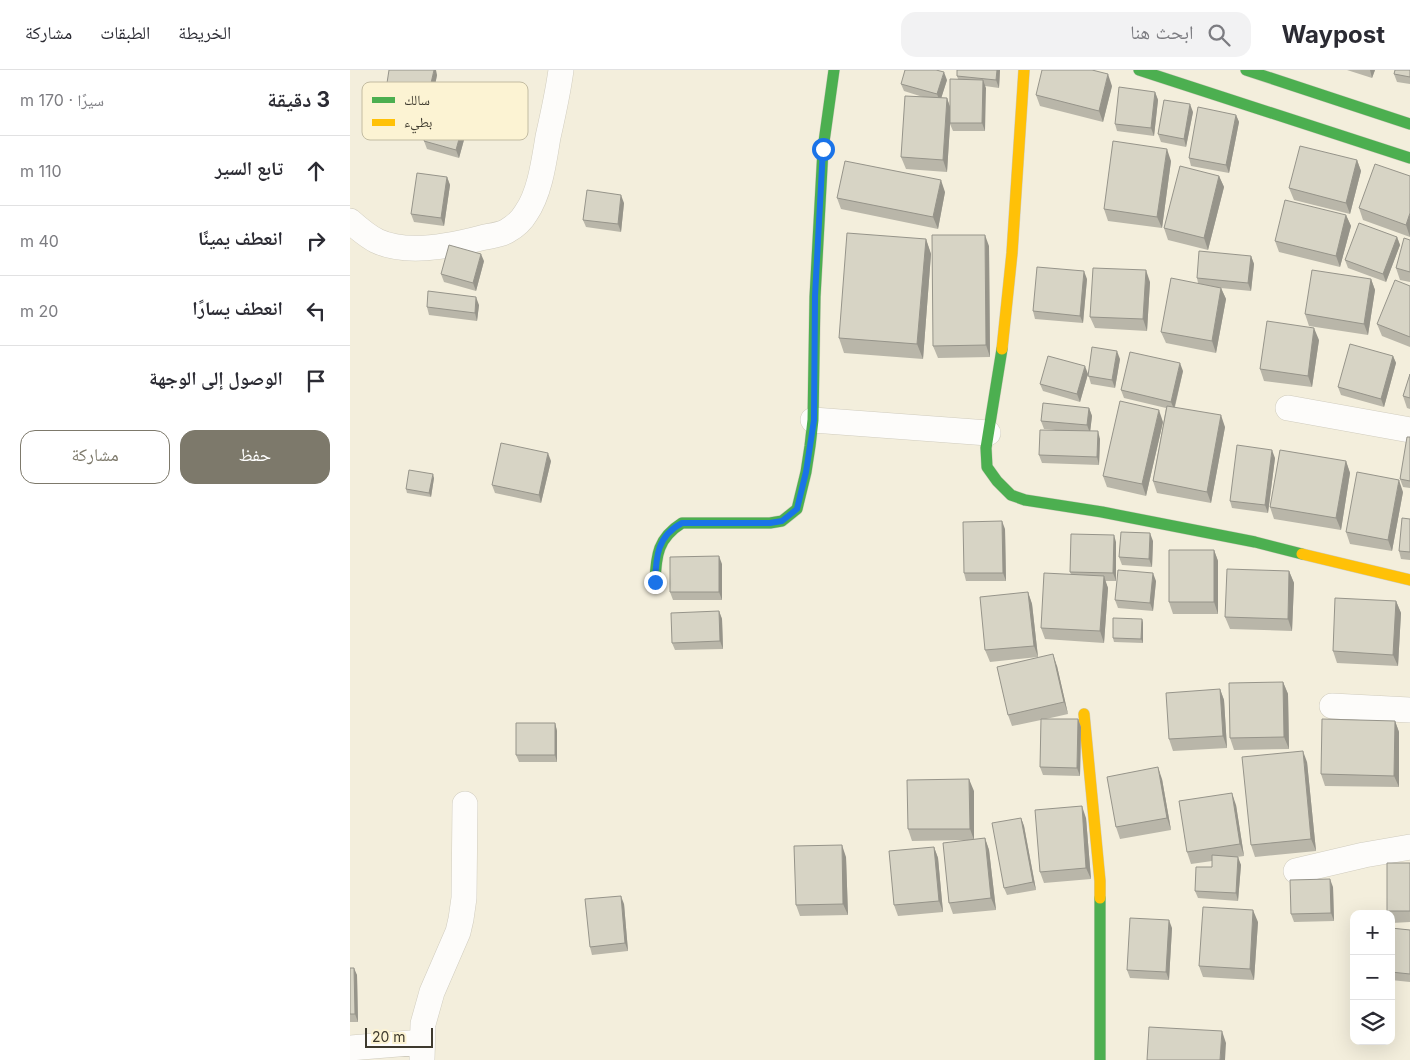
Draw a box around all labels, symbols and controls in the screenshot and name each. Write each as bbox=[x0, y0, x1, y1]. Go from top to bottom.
search box bbox=[901, 12, 1251, 57]
text: Waypost bbox=[1281, 20, 1385, 49]
text: ابحث هنا bbox=[1130, 21, 1193, 44]
icon: search bbox=[1205, 21, 1233, 49]
text: مشاركة bbox=[25, 22, 72, 43]
text: الطبقات bbox=[100, 22, 150, 43]
text: الخريطة bbox=[178, 22, 231, 43]
legend bbox=[362, 82, 528, 140]
text: 3 دقيقة bbox=[267, 87, 330, 112]
text: سيرًا · 170 m bbox=[20, 90, 104, 110]
text: سالك bbox=[404, 91, 430, 108]
text: بطيء bbox=[404, 113, 433, 134]
route start bbox=[812, 138, 835, 161]
text: تابع السير bbox=[215, 157, 283, 180]
icon: ahead bbox=[302, 157, 330, 185]
text: 110 m bbox=[20, 161, 62, 181]
text: انعطف يمينًا bbox=[198, 227, 283, 250]
icon: right bbox=[302, 227, 330, 255]
text: 40 m bbox=[20, 231, 59, 251]
text: انعطف يسارًا bbox=[192, 297, 283, 320]
icon: left bbox=[302, 297, 330, 325]
text: 20 m bbox=[20, 301, 58, 321]
text: الوصول إلى الوجهة bbox=[149, 367, 283, 390]
icon: arrive bbox=[302, 367, 330, 395]
button: مشاركة bbox=[20, 430, 170, 484]
button: حفظ bbox=[180, 430, 330, 484]
route end bbox=[644, 571, 667, 594]
map controls bbox=[1350, 910, 1395, 1045]
button: + bbox=[1350, 910, 1395, 955]
button: − bbox=[1350, 955, 1395, 1000]
button: layers bbox=[1350, 1000, 1395, 1045]
scale bar bbox=[365, 1025, 432, 1048]
text: 20 m bbox=[372, 1028, 406, 1045]

